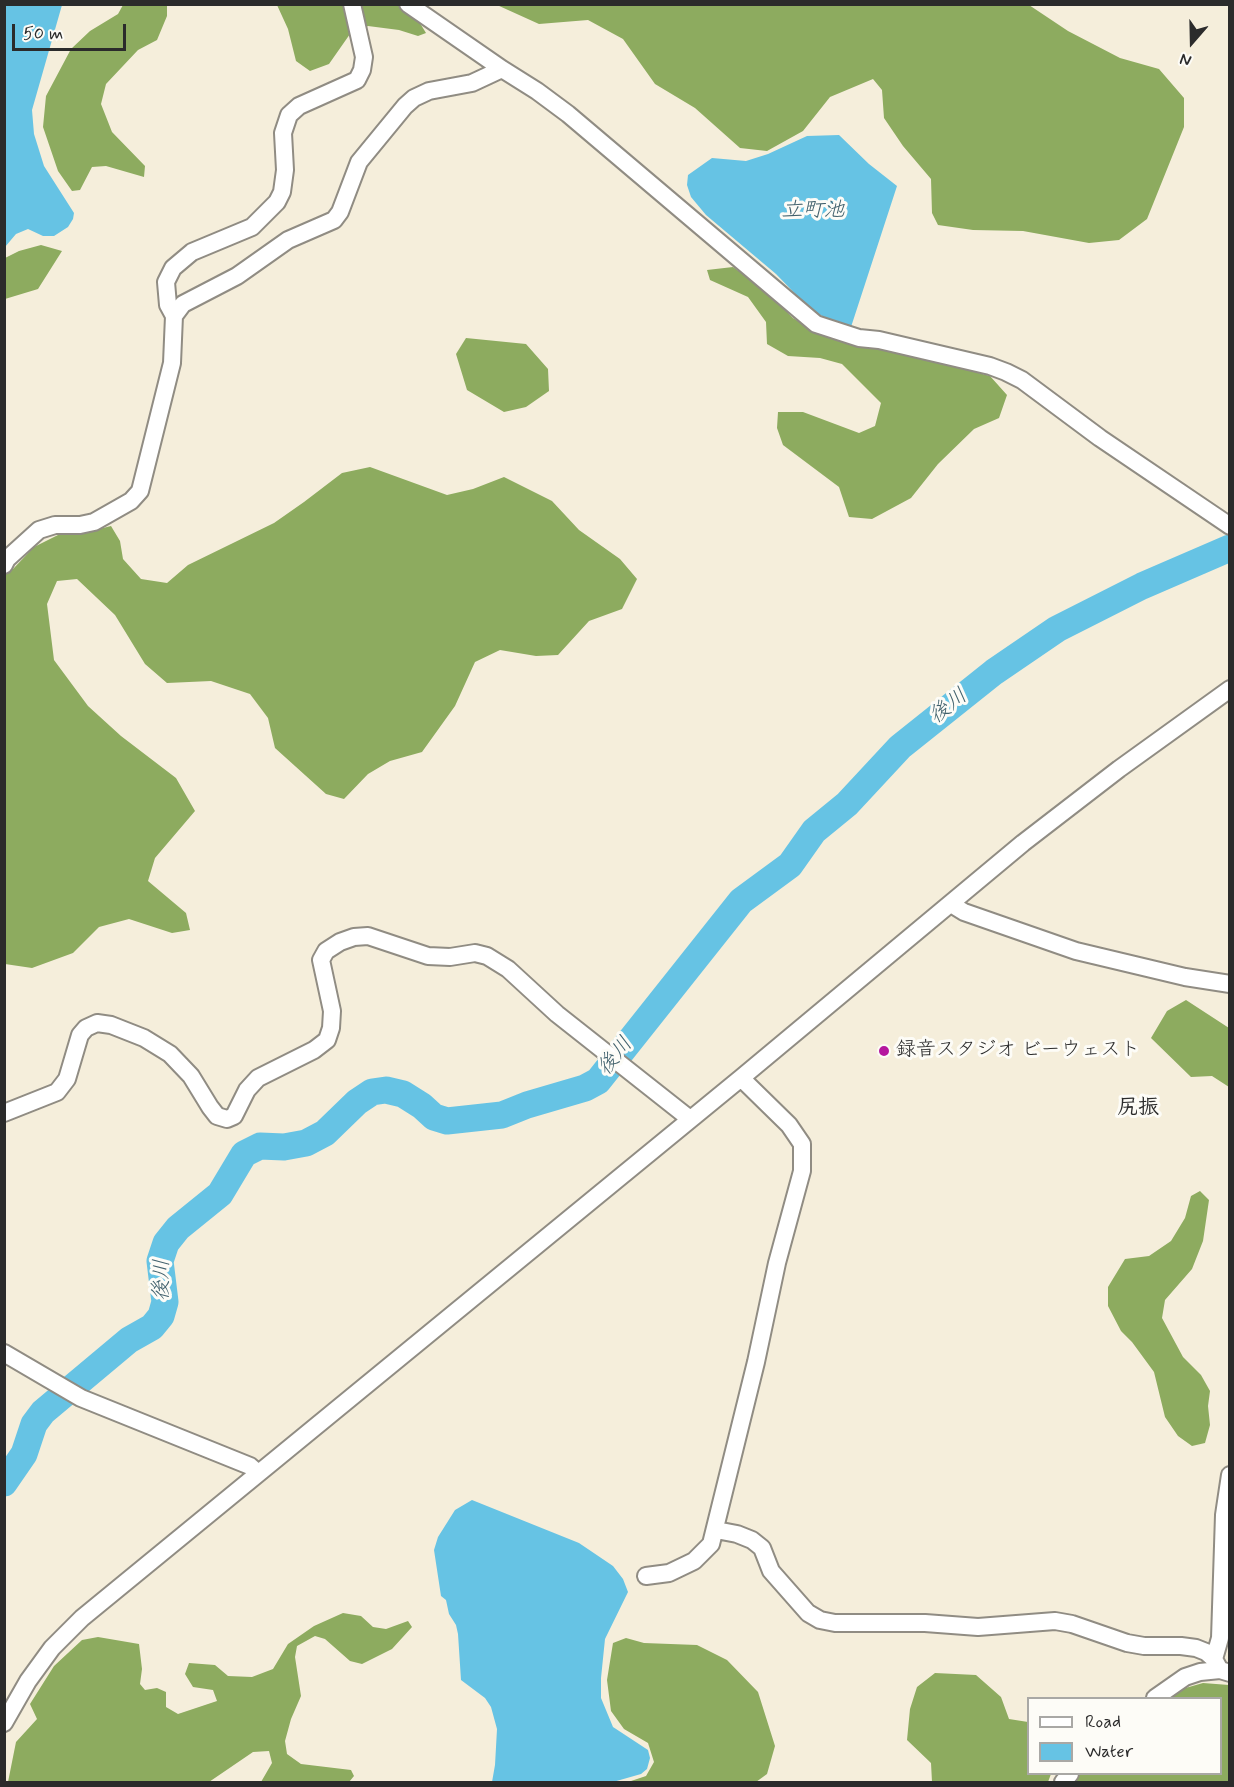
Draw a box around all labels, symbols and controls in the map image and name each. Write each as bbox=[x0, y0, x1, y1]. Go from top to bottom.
scale bar bbox=[15, 12, 129, 50]
north arrow bbox=[1162, 12, 1222, 72]
text: 50 m bbox=[23, 22, 63, 46]
text: N bbox=[1177, 48, 1194, 71]
water label: 立町池 bbox=[782, 199, 844, 225]
water label: 後川 bbox=[925, 684, 973, 730]
water label: 後川 bbox=[593, 1033, 639, 1081]
place label: 録音スタジオ ビーウェスト bbox=[896, 1039, 1140, 1063]
marker: 録音スタジオ ビーウェスト bbox=[877, 1044, 891, 1058]
district label: 尻振 bbox=[1117, 1096, 1159, 1122]
water label: 後川 bbox=[150, 1259, 176, 1301]
legend bbox=[1027, 1697, 1222, 1775]
text: Road bbox=[1085, 1710, 1121, 1734]
text: Water bbox=[1085, 1740, 1133, 1764]

